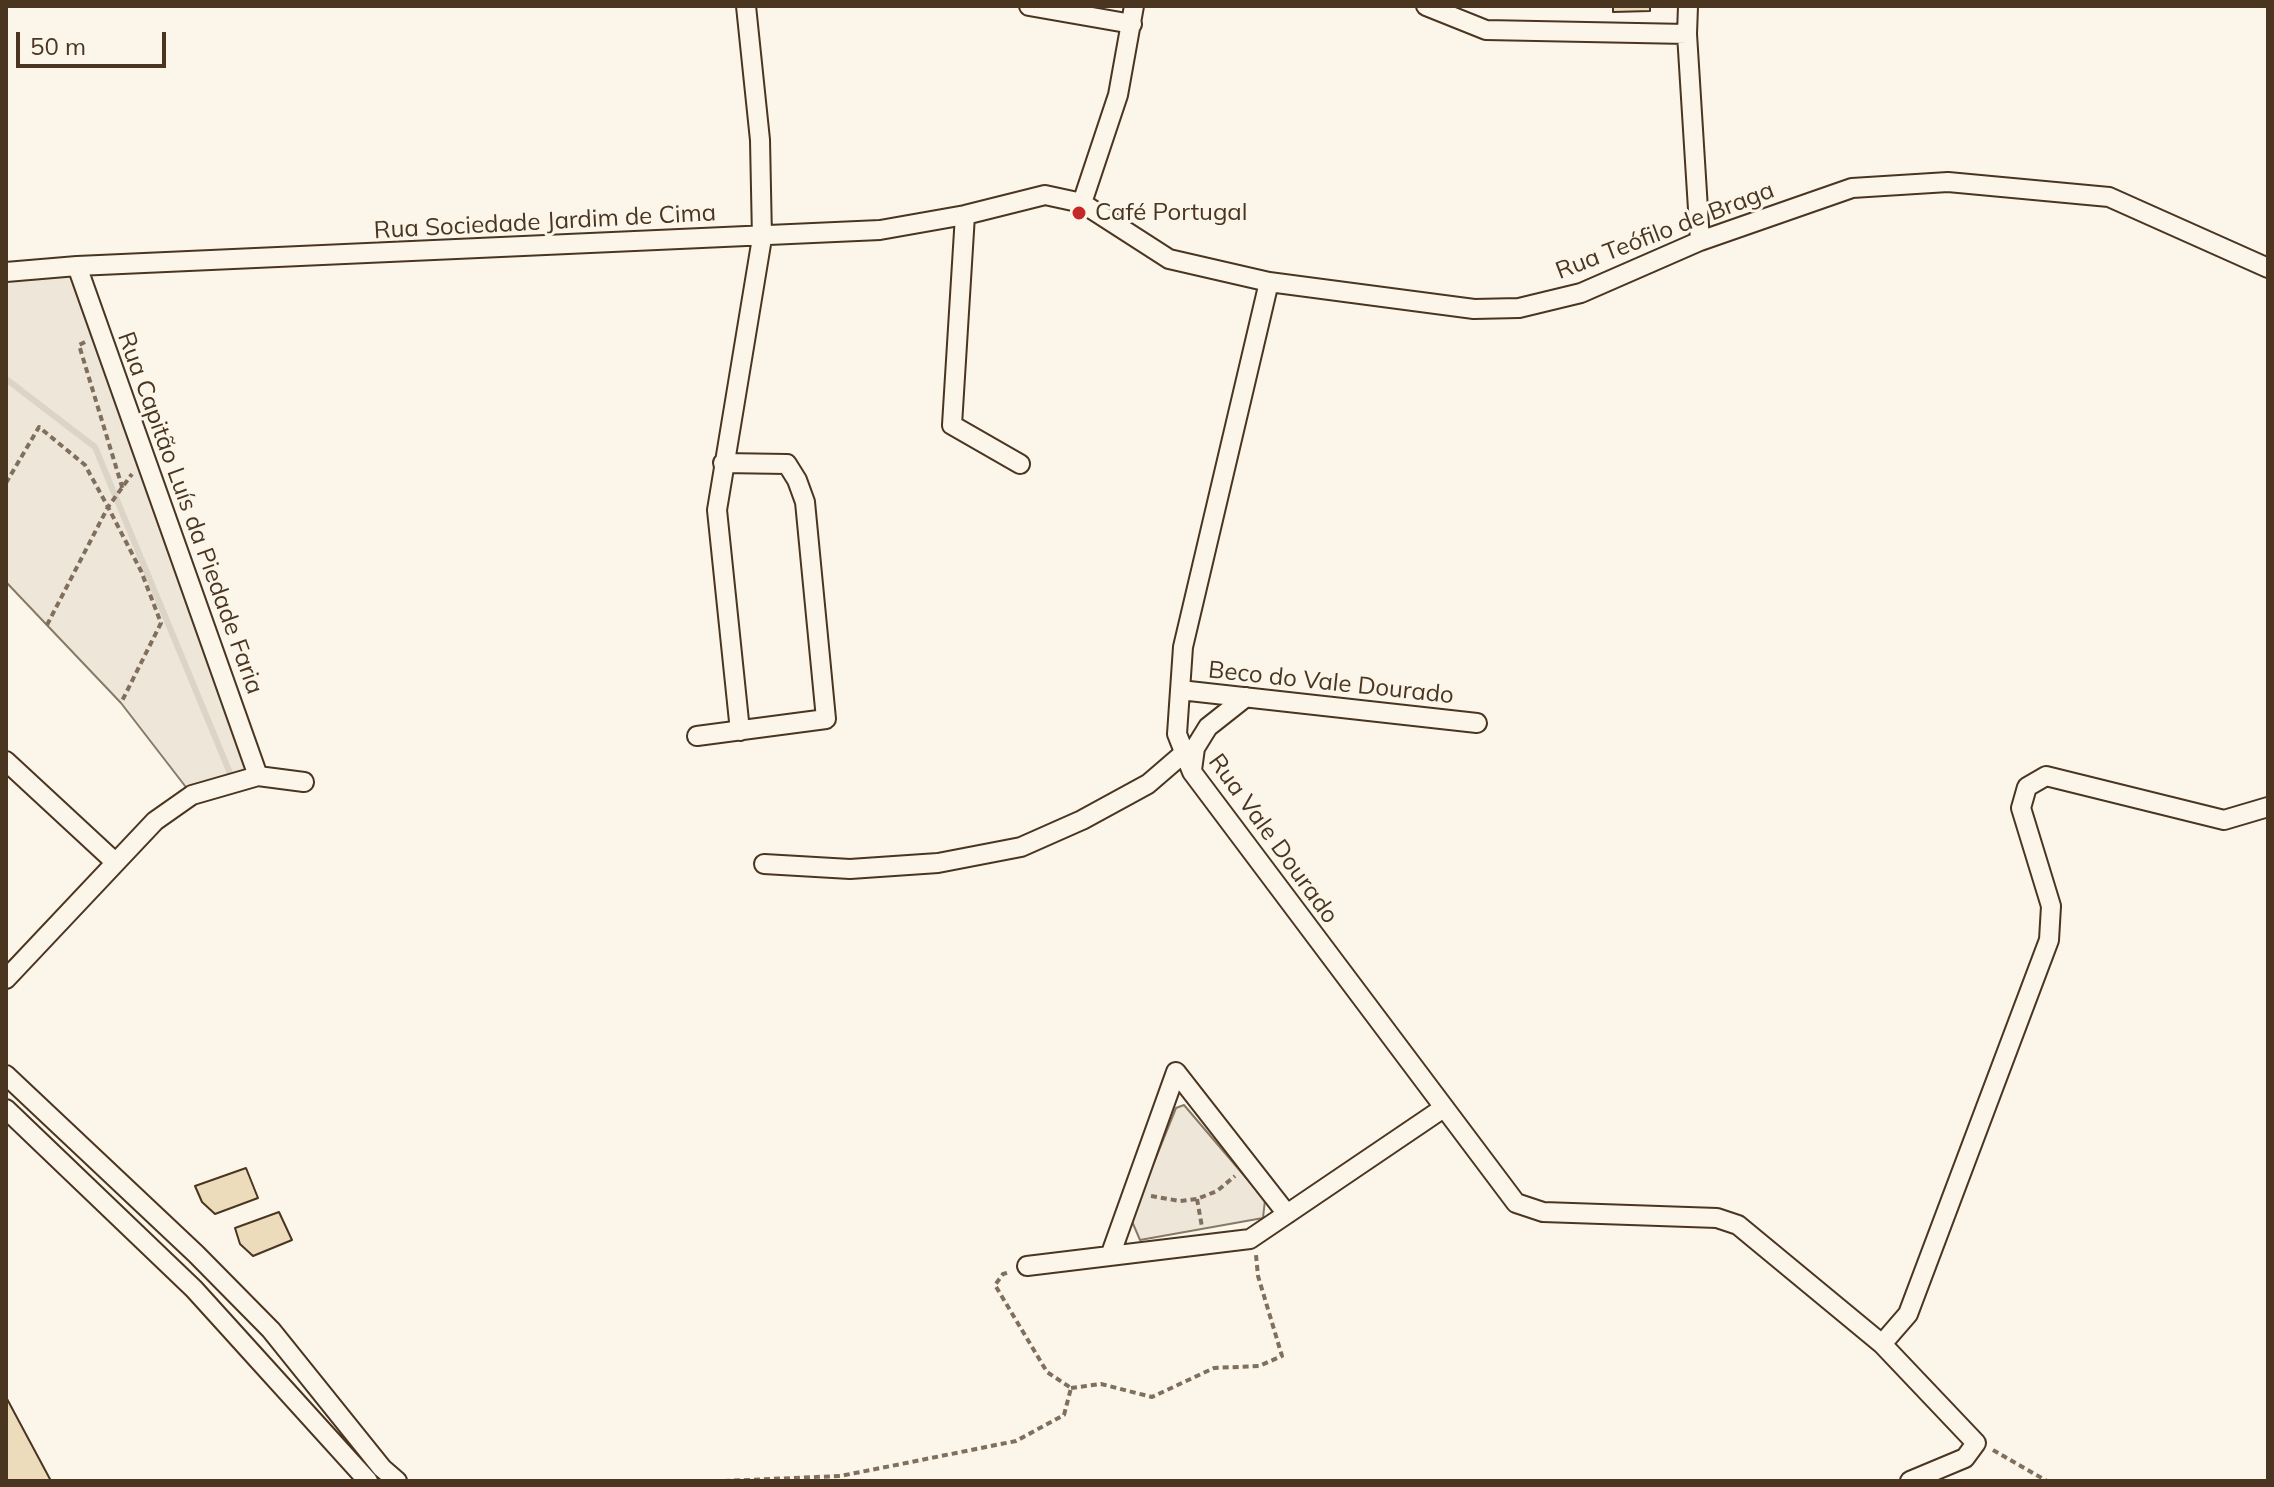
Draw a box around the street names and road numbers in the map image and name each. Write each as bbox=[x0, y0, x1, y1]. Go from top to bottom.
street label: Rua Teófilo de Braga bbox=[1552, 176, 1778, 286]
street label: Rua Sociedade Jardim de Cima bbox=[373, 199, 717, 245]
street label: Rua Capitão Luís da Piedade Faria bbox=[111, 328, 269, 698]
street label: Beco do Vale Dourado bbox=[1207, 656, 1455, 710]
street label: Rua Vale Dourado bbox=[1202, 749, 1344, 929]

